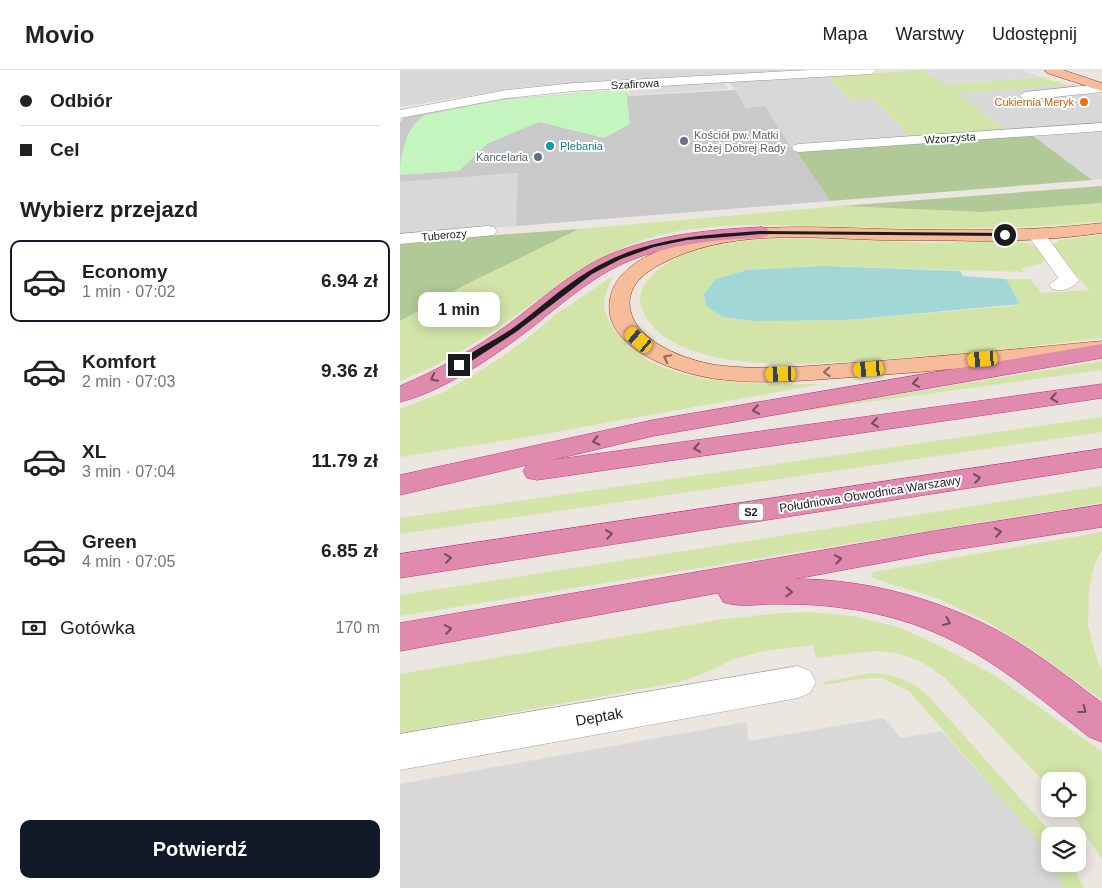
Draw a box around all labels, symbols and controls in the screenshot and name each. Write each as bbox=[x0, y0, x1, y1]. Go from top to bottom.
text: Movio bbox=[25, 21, 94, 48]
text: Mapa bbox=[823, 24, 868, 44]
text: Warstwy bbox=[896, 24, 964, 44]
text: Udostępnij bbox=[992, 24, 1077, 44]
street label: Szafirowa bbox=[611, 77, 660, 91]
text: Odbiór bbox=[50, 90, 112, 111]
place label: Cukiernia Meryk bbox=[995, 96, 1074, 108]
marker: Cukiernia Meryk bbox=[1078, 96, 1090, 108]
place label: Kościół pw. Matki Bożej Dobrej Rady bbox=[694, 129, 786, 154]
street label: Wzorzysta bbox=[924, 130, 977, 146]
marker: Kościół pw. Matki Bożej Dobrej Rady bbox=[678, 135, 690, 147]
text: Cel bbox=[50, 139, 80, 160]
marker: Plebania bbox=[544, 140, 556, 152]
place label: Plebania bbox=[560, 140, 604, 152]
place label: Kancelaria bbox=[476, 151, 529, 163]
marker: Kancelaria bbox=[532, 151, 544, 163]
text: Wybierz przejazd bbox=[20, 197, 198, 222]
route start bbox=[994, 224, 1016, 246]
street label: Tuberozy bbox=[421, 227, 468, 243]
icon: car bbox=[22, 259, 67, 304]
text: Economy bbox=[82, 261, 168, 282]
text: 6.94 zł bbox=[321, 270, 378, 291]
text: 1 min · 07:02 bbox=[82, 283, 175, 300]
callout: 1 min bbox=[418, 292, 500, 328]
text: 1 min bbox=[438, 301, 480, 318]
car bbox=[622, 325, 655, 355]
icon: car bbox=[22, 349, 67, 394]
car bbox=[967, 350, 998, 368]
text: Komfort bbox=[82, 351, 156, 372]
route end bbox=[448, 354, 470, 376]
one-way arrow bbox=[663, 354, 672, 364]
text: 9.36 zł bbox=[321, 360, 378, 381]
car bbox=[853, 360, 884, 378]
car bbox=[765, 366, 796, 382]
one-way arrow bbox=[823, 366, 831, 377]
one-way arrow bbox=[430, 372, 439, 382]
text: 2 min · 07:03 bbox=[82, 373, 175, 390]
one-way arrow bbox=[912, 377, 920, 387]
one-way arrow bbox=[1049, 392, 1057, 403]
one-way arrow bbox=[751, 405, 760, 415]
one-way arrow bbox=[871, 417, 879, 428]
one-way arrow bbox=[592, 435, 601, 446]
icon: car bbox=[22, 439, 67, 484]
text: XL bbox=[82, 441, 106, 462]
one-way arrow bbox=[693, 442, 701, 453]
text: 11.79 zł bbox=[311, 450, 378, 471]
text: 3 min · 07:04 bbox=[82, 463, 175, 480]
street label: Południowa Obwodnica Warszawy bbox=[778, 473, 962, 515]
one-way arrow bbox=[973, 473, 981, 483]
road number: S2 bbox=[738, 504, 764, 521]
one-way arrow bbox=[994, 528, 1003, 538]
icon: car bbox=[22, 529, 67, 574]
one-way arrow bbox=[605, 529, 613, 540]
text: Green bbox=[82, 531, 137, 552]
text: 6.85 zł bbox=[321, 540, 378, 561]
text: 4 min · 07:05 bbox=[82, 553, 175, 570]
one-way arrow bbox=[444, 554, 453, 564]
one-way arrow bbox=[834, 555, 842, 565]
one-way arrow bbox=[785, 586, 793, 597]
icon: cash bbox=[20, 614, 48, 642]
one-way arrow bbox=[942, 615, 951, 626]
text: Gotówka bbox=[60, 617, 135, 638]
text: 170 m bbox=[336, 619, 380, 636]
one-way arrow bbox=[444, 624, 452, 634]
street label: Deptak bbox=[574, 704, 624, 729]
one-way arrow bbox=[1077, 705, 1086, 713]
map controls bbox=[1041, 772, 1086, 872]
button: locate bbox=[1041, 772, 1086, 817]
button: Potwierdź bbox=[20, 820, 380, 878]
button: layers bbox=[1041, 827, 1086, 872]

